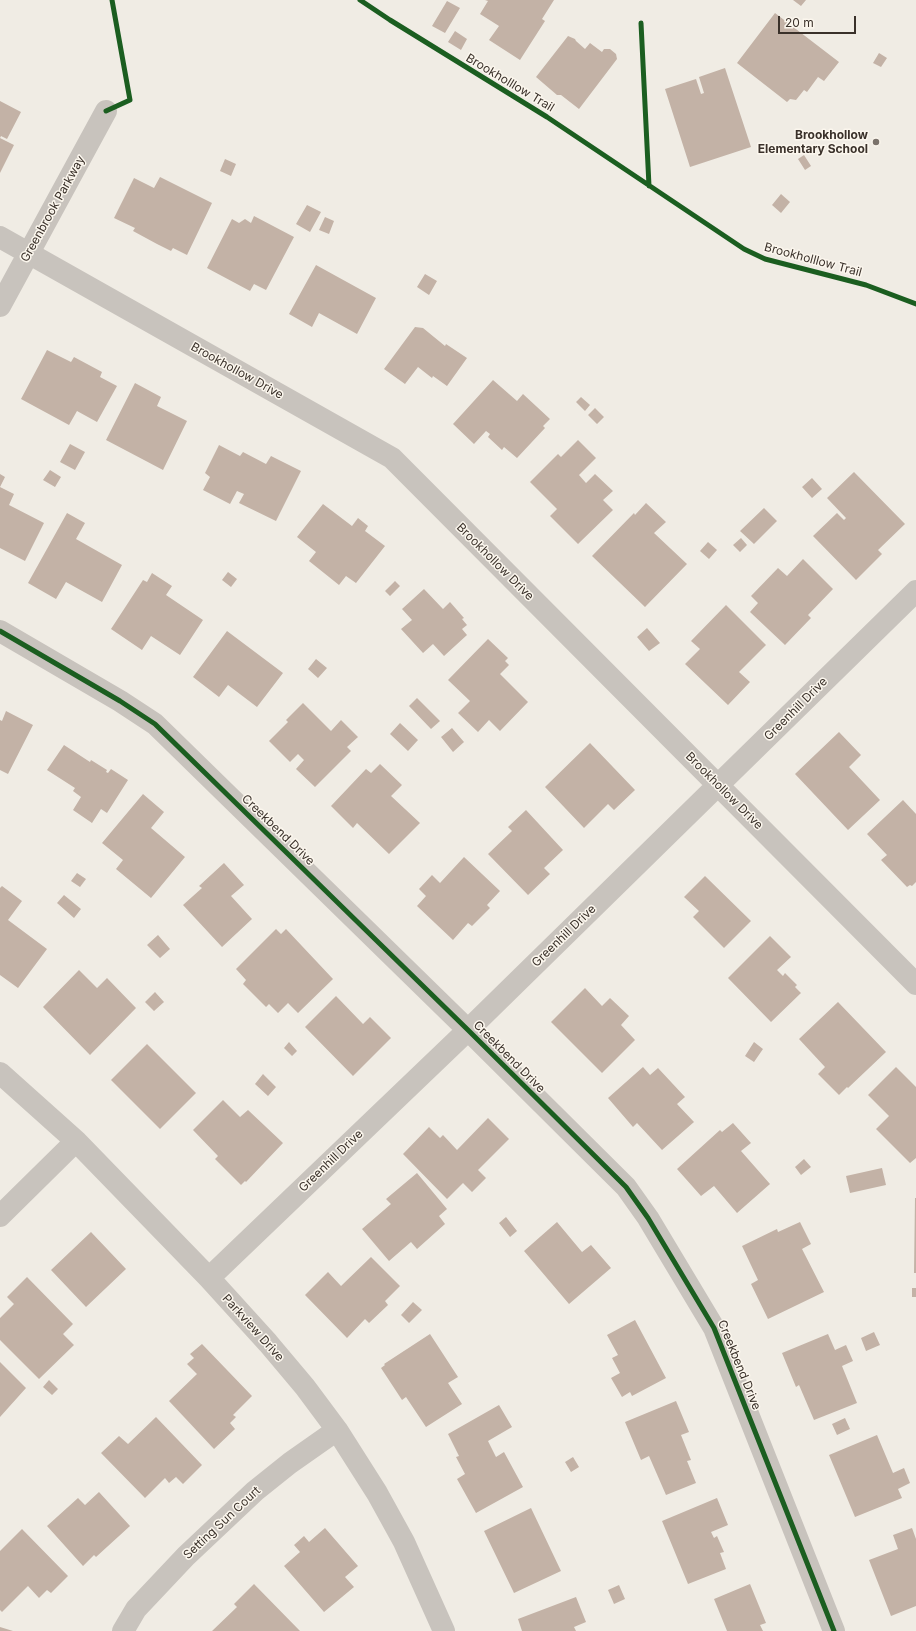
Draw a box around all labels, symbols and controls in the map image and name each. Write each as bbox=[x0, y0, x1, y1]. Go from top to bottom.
scale bar bbox=[780, 8, 858, 34]
text: 20 m bbox=[785, 15, 814, 30]
street label: Brookholllow Trail bbox=[463, 51, 557, 115]
place label: Brookhollow Elementary School bbox=[758, 128, 868, 156]
marker: Brookhollow Elementary School bbox=[871, 137, 881, 147]
street label: Greenbrook Parkway bbox=[18, 153, 88, 265]
street label: Brookholllow Trail bbox=[763, 240, 863, 280]
street label: Brookhollow Drive bbox=[188, 340, 286, 402]
street label: Brookhollow Drive bbox=[453, 520, 537, 604]
street label: Greenhill Drive bbox=[761, 674, 831, 744]
street label: Brookhollow Drive bbox=[682, 749, 766, 833]
street label: Creekbend Drive bbox=[239, 792, 317, 868]
street label: Greenhill Drive bbox=[529, 902, 599, 970]
street label: Creekbend Drive bbox=[470, 1018, 548, 1096]
street label: Greenhill Drive bbox=[296, 1127, 366, 1195]
street label: Parkview Drive bbox=[219, 1292, 287, 1364]
street label: Creekbend Drive bbox=[714, 1318, 764, 1412]
street label: Setting Sun Court bbox=[181, 1484, 263, 1562]

